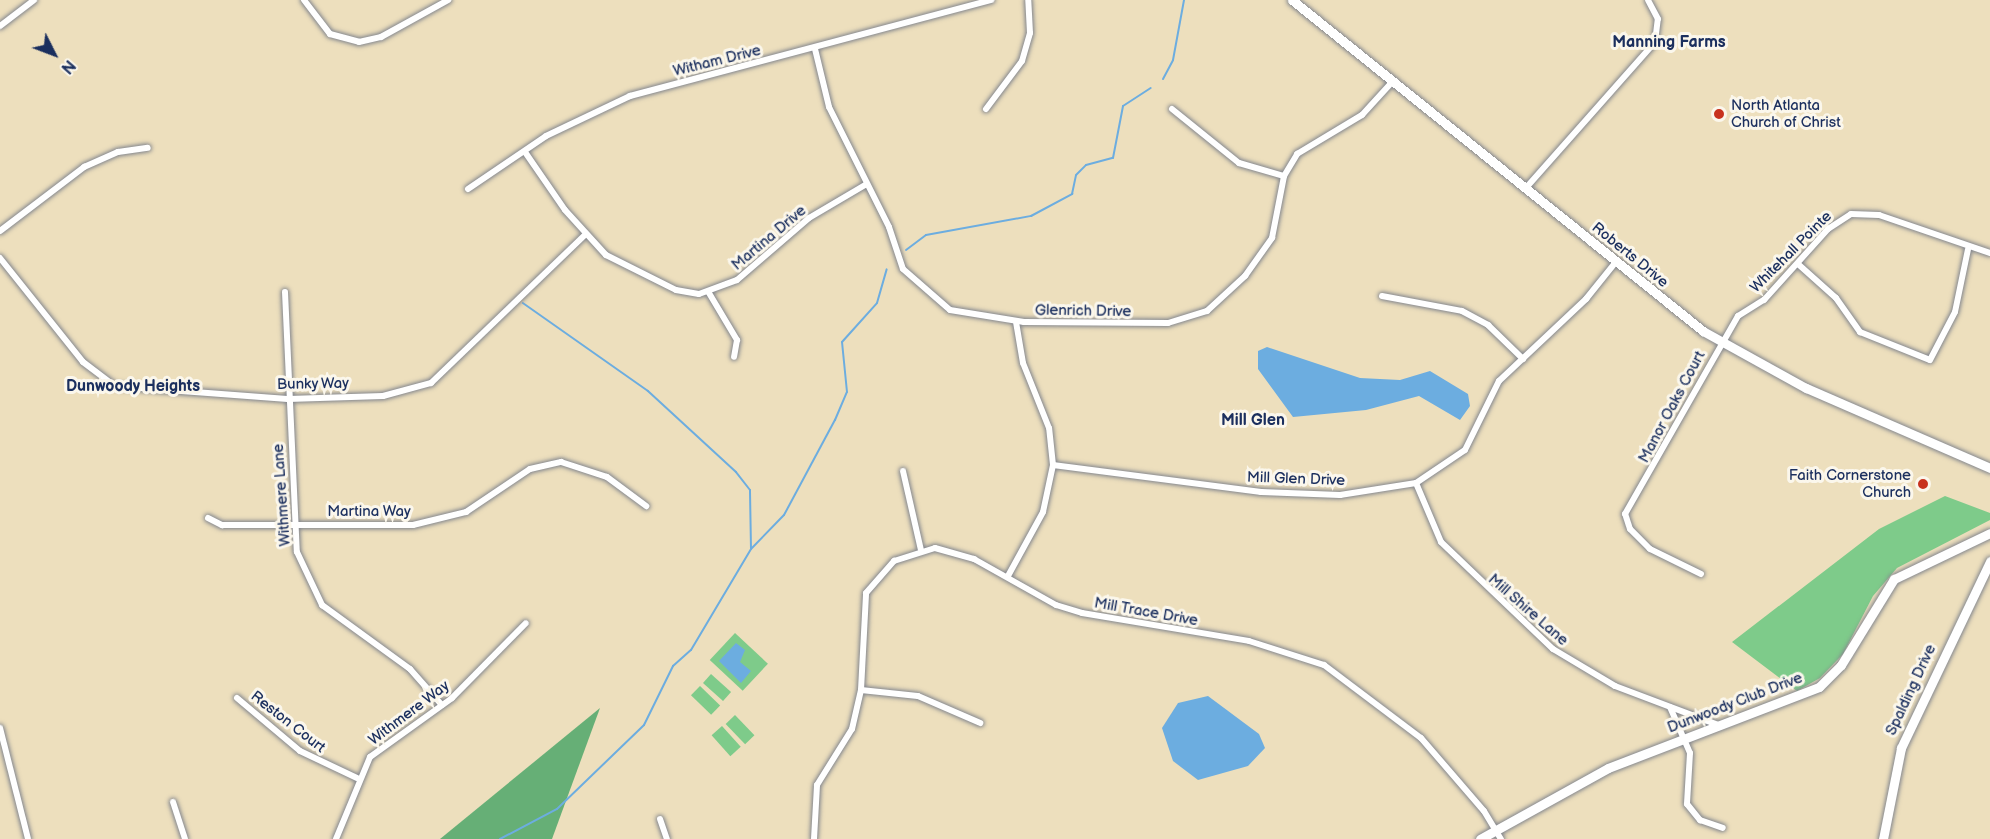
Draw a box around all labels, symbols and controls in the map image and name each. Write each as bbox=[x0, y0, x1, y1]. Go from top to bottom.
north arrow bbox=[24, 24, 84, 84]
district label: Manning Farms bbox=[1612, 33, 1726, 53]
street label: Witham Drive bbox=[671, 41, 763, 81]
text: N bbox=[57, 56, 79, 77]
place label: North Atlanta Church of Christ bbox=[1731, 96, 1841, 131]
marker: North Atlanta Church of Christ bbox=[1712, 107, 1726, 121]
street label: Martina Drive bbox=[728, 202, 810, 274]
street label: Whitehall Pointe bbox=[1747, 208, 1835, 296]
street label: Roberts Drive bbox=[1588, 219, 1672, 291]
street label: Glenrich Drive bbox=[1035, 301, 1131, 321]
street label: Manor Oaks Court bbox=[1635, 348, 1709, 466]
street label: Bunky Way bbox=[276, 374, 350, 394]
district label: Dunwoody Heights bbox=[66, 377, 200, 397]
district label: Mill Glen bbox=[1221, 411, 1285, 431]
street label: Withmere Lane bbox=[269, 443, 295, 547]
place label: Faith Cornerstone Church bbox=[1789, 466, 1911, 501]
street label: Mill Glen Drive bbox=[1247, 468, 1345, 490]
marker: Faith Cornerstone Church bbox=[1916, 477, 1930, 491]
street label: Martina Way bbox=[327, 503, 411, 521]
street label: Mill Shire Lane bbox=[1484, 570, 1572, 650]
street label: Mill Trace Drive bbox=[1093, 594, 1199, 630]
street label: Spalding Drive bbox=[1882, 642, 1940, 738]
street label: Dunwoody Club Drive bbox=[1664, 669, 1806, 737]
street label: Withmere Way bbox=[365, 677, 453, 749]
street label: Reston Court bbox=[247, 687, 329, 757]

